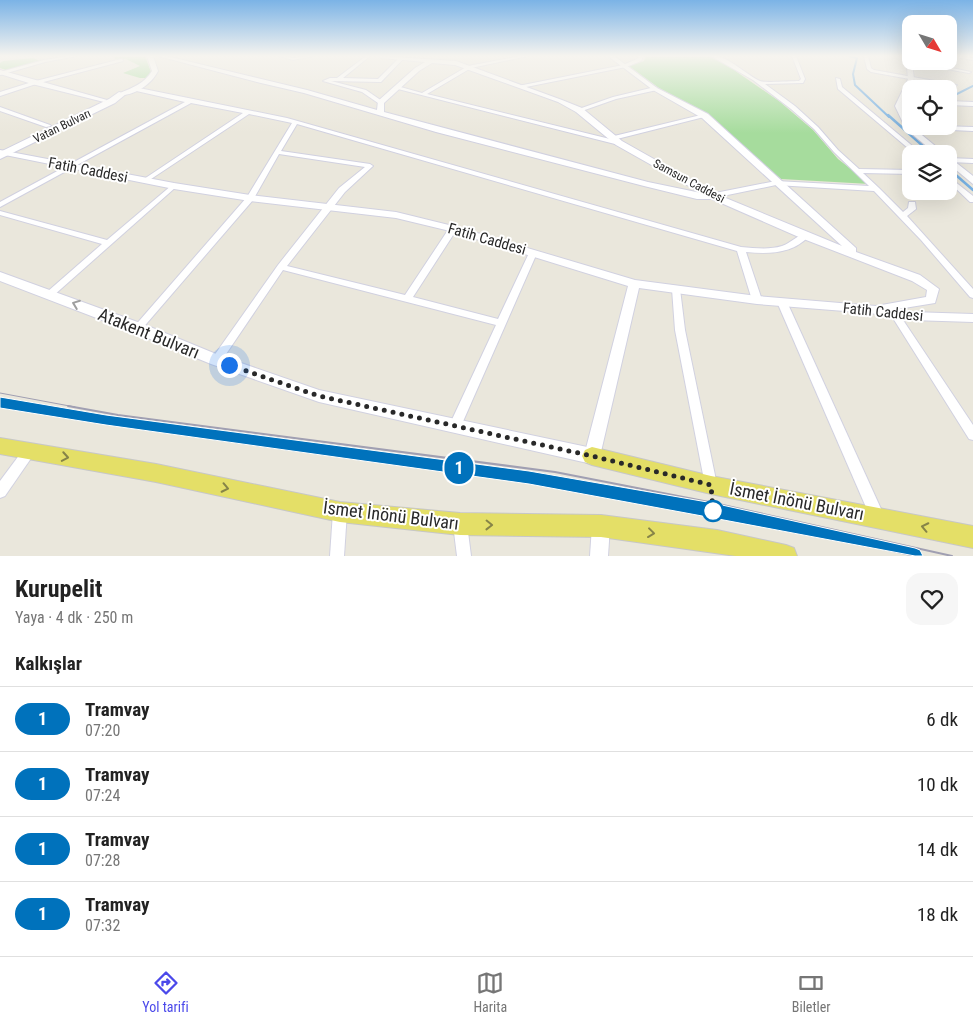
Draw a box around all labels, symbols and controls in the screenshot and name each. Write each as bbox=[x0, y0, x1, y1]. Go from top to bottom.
north arrow bbox=[902, 15, 958, 70]
map controls bbox=[902, 15, 957, 200]
button: locate bbox=[902, 80, 957, 135]
street label: Vatan Bulvarı bbox=[31, 106, 93, 146]
button: layers bbox=[902, 145, 957, 200]
street label: Fatih Caddesi bbox=[47, 153, 129, 187]
street label: Samsun Caddesi bbox=[651, 156, 727, 206]
street label: Fatih Caddesi bbox=[446, 219, 528, 259]
street label: Fatih Caddesi bbox=[842, 299, 924, 325]
one-way arrow bbox=[73, 300, 81, 310]
street label: Atakent Bulvarı bbox=[95, 303, 203, 363]
your location bbox=[217, 353, 242, 378]
one-way arrow bbox=[61, 451, 70, 461]
line badge: 1 bbox=[443, 452, 475, 484]
text: 1 bbox=[454, 457, 464, 478]
street label: İsmet İnönü Bulvarı bbox=[728, 478, 866, 524]
one-way arrow bbox=[220, 482, 229, 493]
street label: İsmet İnönü Bulvarı bbox=[322, 496, 460, 534]
unlabelled marker bbox=[702, 500, 724, 522]
one-way arrow bbox=[486, 520, 493, 530]
one-way arrow bbox=[921, 522, 930, 533]
one-way arrow bbox=[648, 527, 656, 538]
button: heart bbox=[906, 573, 958, 625]
text: Kurupelit bbox=[15, 575, 102, 603]
text: Yaya · 4 dk · 250 m bbox=[15, 608, 133, 627]
text: Kalkışlar bbox=[15, 652, 82, 675]
text: Tramvay bbox=[85, 698, 149, 721]
text: 1 bbox=[38, 708, 47, 729]
text: 6 dk bbox=[926, 708, 958, 731]
text: 07:20 bbox=[85, 721, 120, 740]
text: Tramvay bbox=[85, 763, 149, 786]
text: 1 bbox=[38, 773, 47, 794]
text: 10 dk bbox=[917, 773, 958, 796]
text: 07:24 bbox=[85, 786, 120, 805]
text: Tramvay bbox=[85, 828, 149, 851]
text: 1 bbox=[38, 838, 47, 859]
text: 14 dk bbox=[917, 838, 958, 861]
text: 07:28 bbox=[85, 851, 120, 870]
text: Tramvay bbox=[85, 893, 149, 916]
text: 1 bbox=[38, 903, 47, 924]
text: 18 dk bbox=[917, 903, 958, 926]
text: 07:32 bbox=[85, 916, 120, 935]
tab: Yol tarifi bbox=[142, 969, 189, 1015]
tab: Harita bbox=[473, 969, 507, 1015]
tab: Biletler bbox=[792, 969, 831, 1015]

